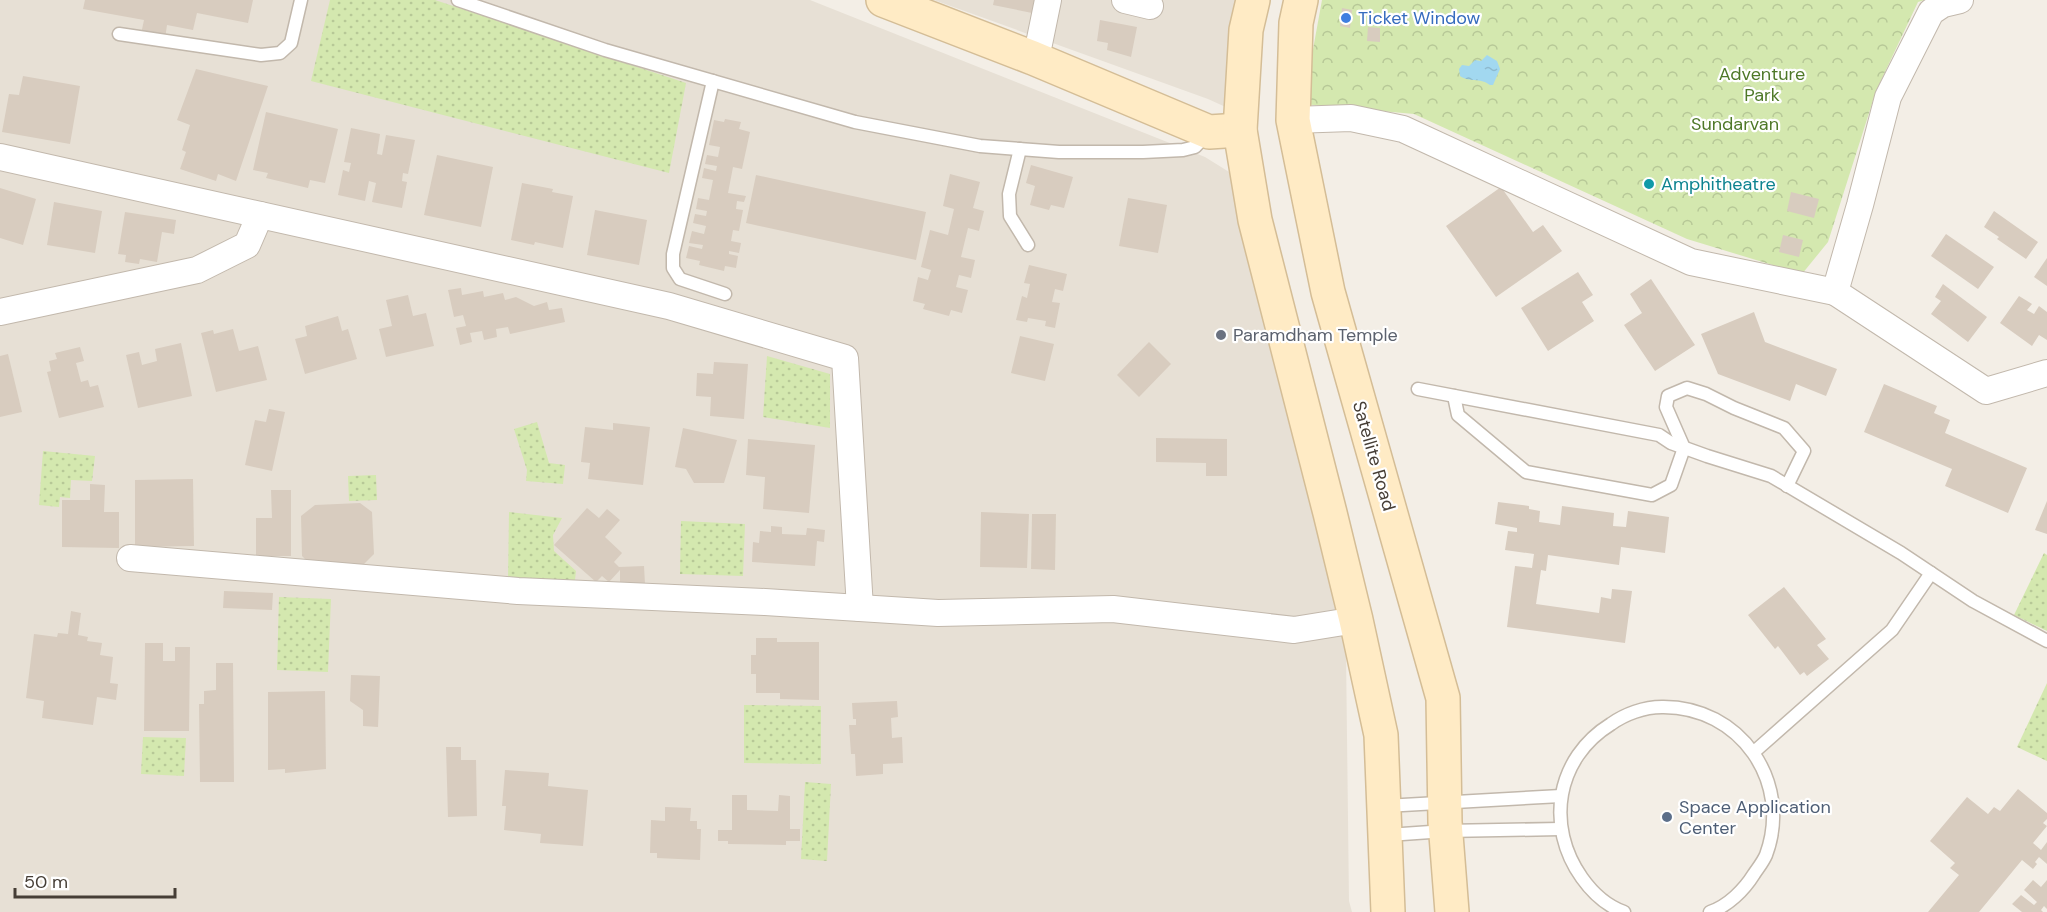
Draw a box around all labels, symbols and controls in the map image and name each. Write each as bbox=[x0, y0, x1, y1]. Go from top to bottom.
place label: Ticket Window bbox=[1358, 6, 1481, 30]
marker: Ticket Window bbox=[1339, 11, 1353, 25]
park label: Adventure Park bbox=[1719, 62, 1805, 107]
park label: Sundarvan bbox=[1691, 112, 1779, 136]
place label: Amphitheatre bbox=[1661, 172, 1776, 196]
marker: Amphitheatre bbox=[1642, 177, 1656, 191]
place label: Paramdham Temple bbox=[1233, 323, 1398, 347]
marker: Paramdham Temple bbox=[1214, 328, 1228, 342]
street label: Satellite Road bbox=[1347, 398, 1401, 514]
place label: Space Application Center bbox=[1679, 795, 1831, 840]
marker: Space Application Center bbox=[1660, 810, 1674, 824]
scale bar bbox=[15, 861, 176, 899]
text: 50 m bbox=[24, 870, 68, 894]

